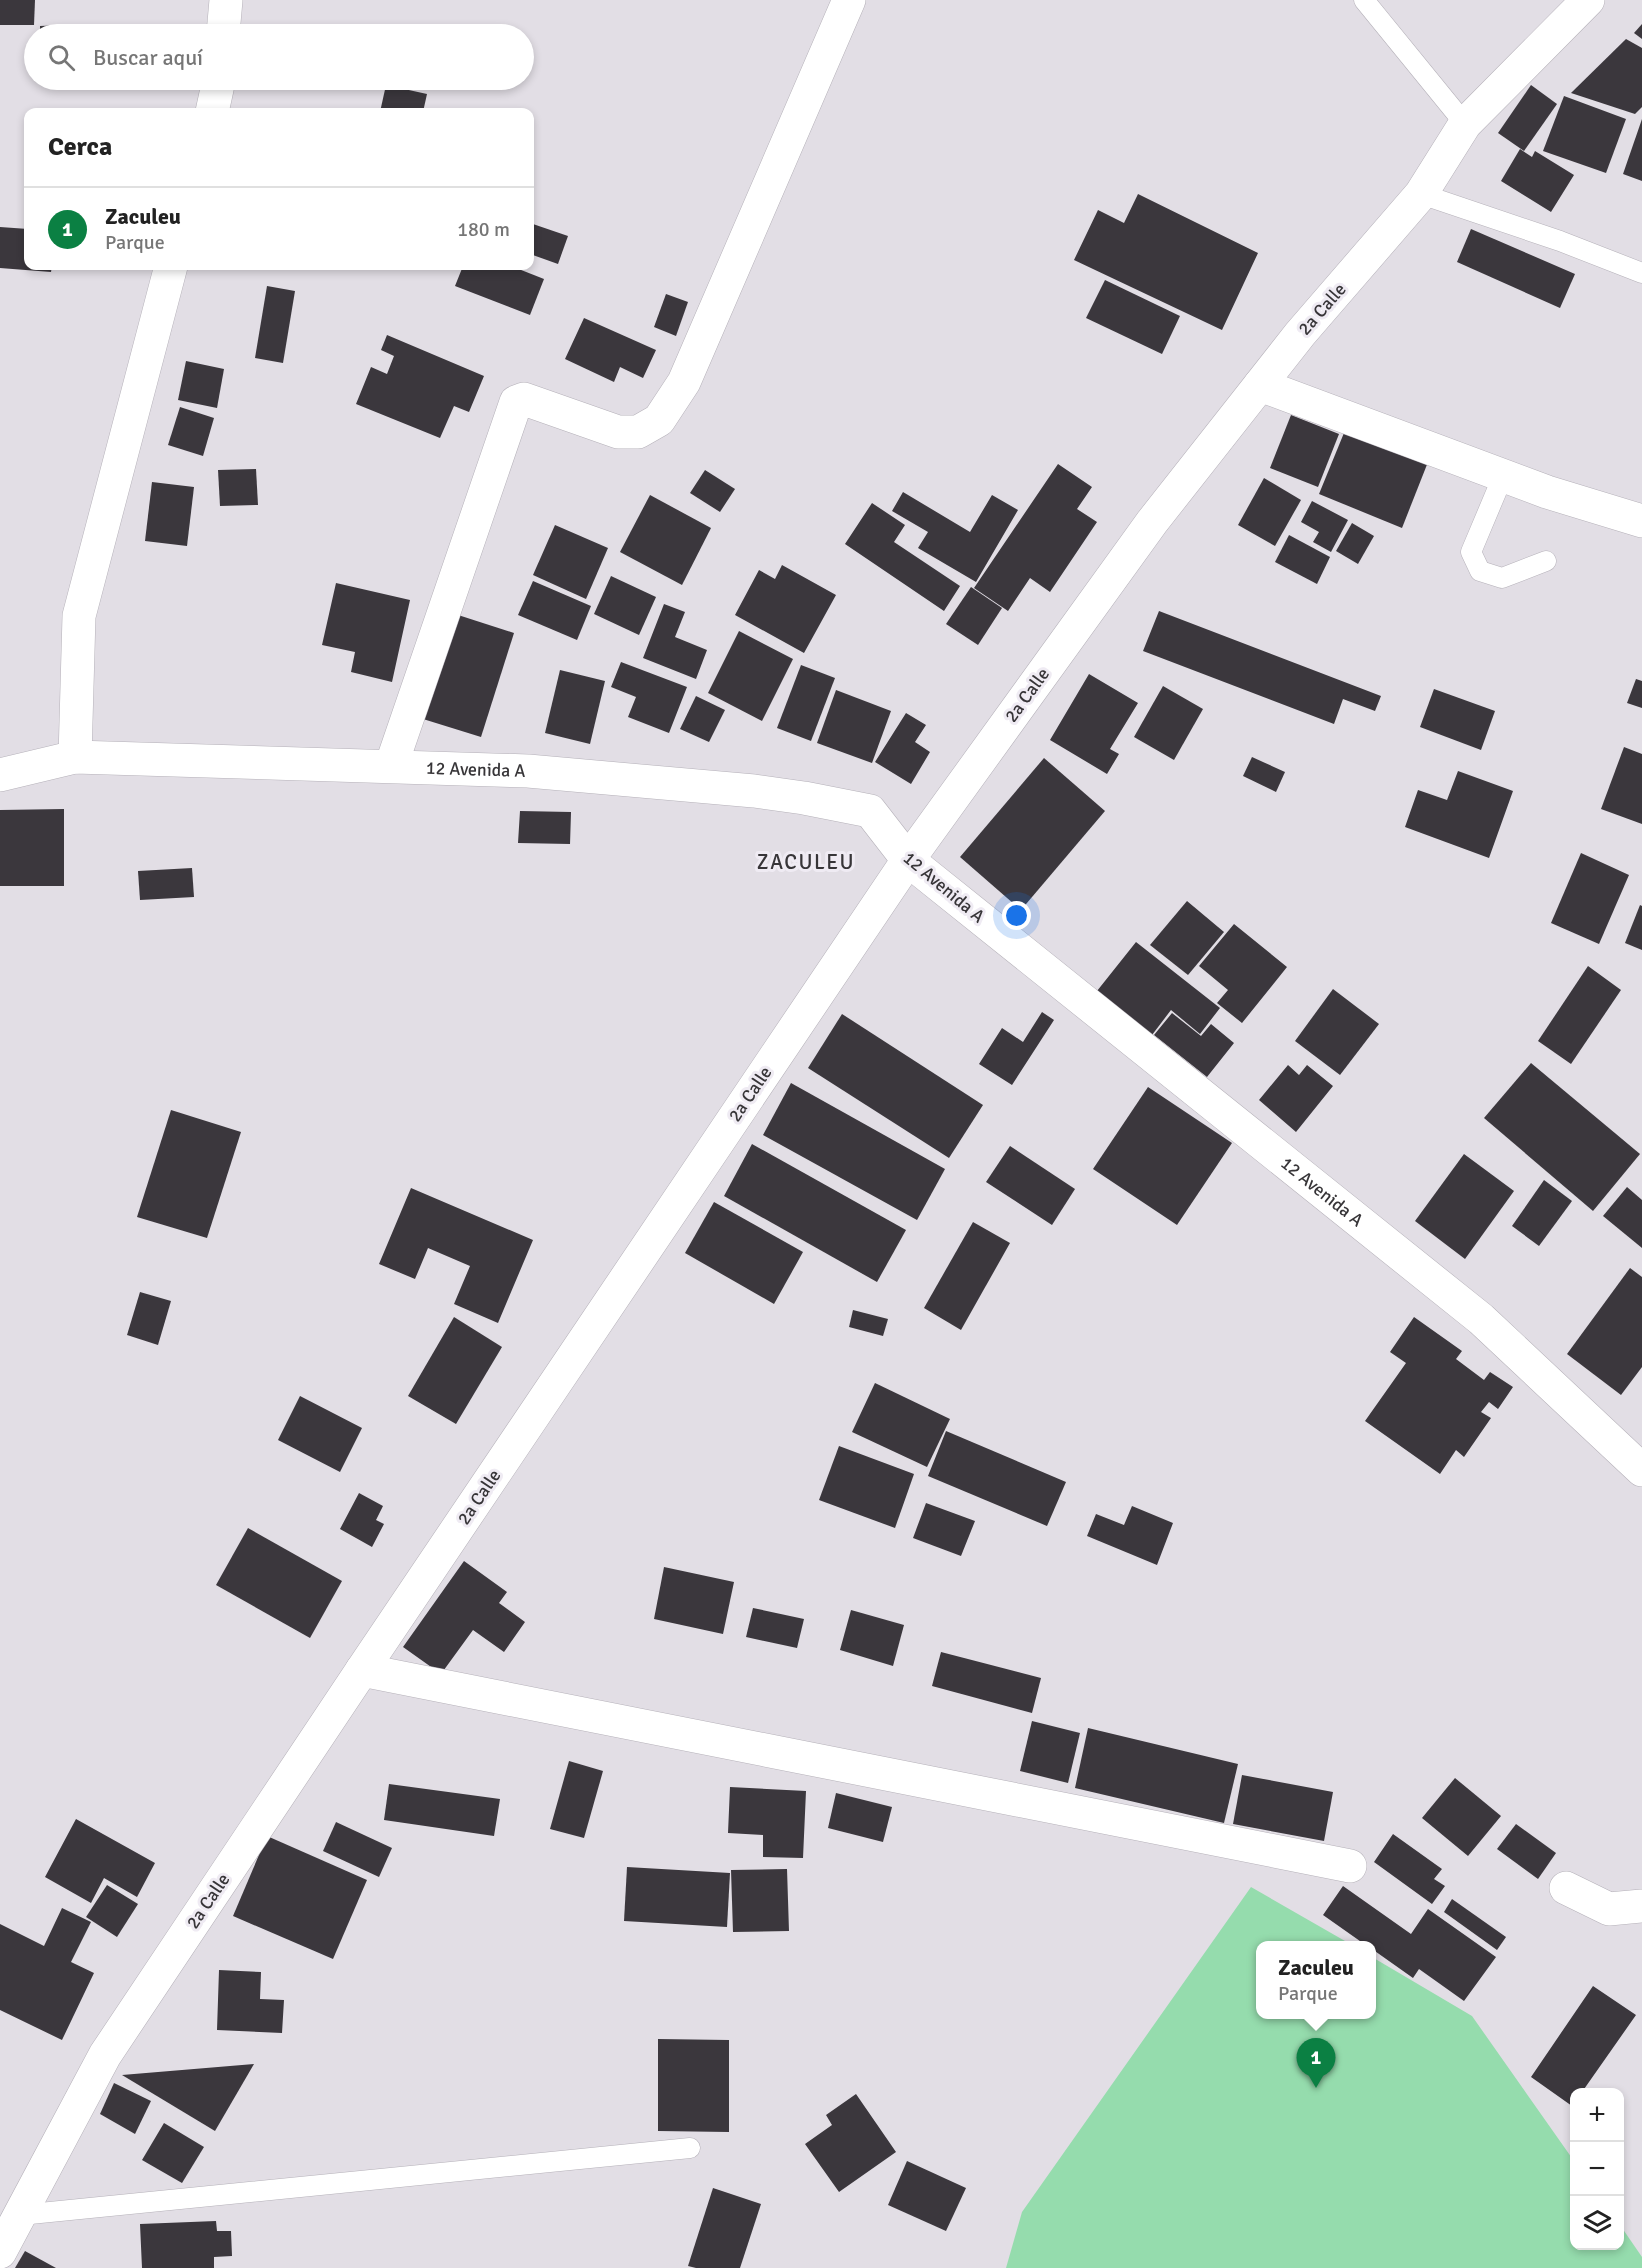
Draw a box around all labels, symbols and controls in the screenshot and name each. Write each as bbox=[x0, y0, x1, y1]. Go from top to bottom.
search box bbox=[24, 24, 534, 90]
icon: search bbox=[45, 41, 78, 74]
text: Buscar aquí bbox=[93, 44, 203, 71]
text: Cerca bbox=[48, 131, 112, 163]
text: Zaculeu bbox=[105, 203, 181, 230]
text: 1 bbox=[62, 217, 73, 242]
text: 180 m bbox=[457, 217, 510, 242]
text: Parque bbox=[105, 230, 165, 255]
street label: 2a Calle bbox=[1293, 278, 1351, 340]
street label: 2a Calle bbox=[1000, 663, 1054, 727]
street label: 12 Avenida A bbox=[426, 757, 526, 782]
street label: 12 Avenida A bbox=[899, 847, 989, 927]
district label: ZACULEU bbox=[757, 849, 855, 875]
your location bbox=[1002, 901, 1031, 930]
street label: 2a Calle bbox=[724, 1062, 776, 1126]
street label: 12 Avenida A bbox=[1276, 1152, 1368, 1231]
street label: 2a Calle bbox=[453, 1465, 505, 1529]
street label: 2a Calle bbox=[182, 1869, 234, 1933]
popup bbox=[1256, 1941, 1376, 2019]
text: Zaculeu bbox=[1278, 1954, 1354, 1981]
text: Parque bbox=[1278, 1981, 1338, 2006]
pin: 1 bbox=[1296, 2038, 1336, 2088]
map controls bbox=[1570, 2088, 1624, 2250]
button: + bbox=[1570, 2088, 1624, 2142]
button: − bbox=[1570, 2142, 1624, 2196]
button: layers bbox=[1570, 2196, 1624, 2250]

